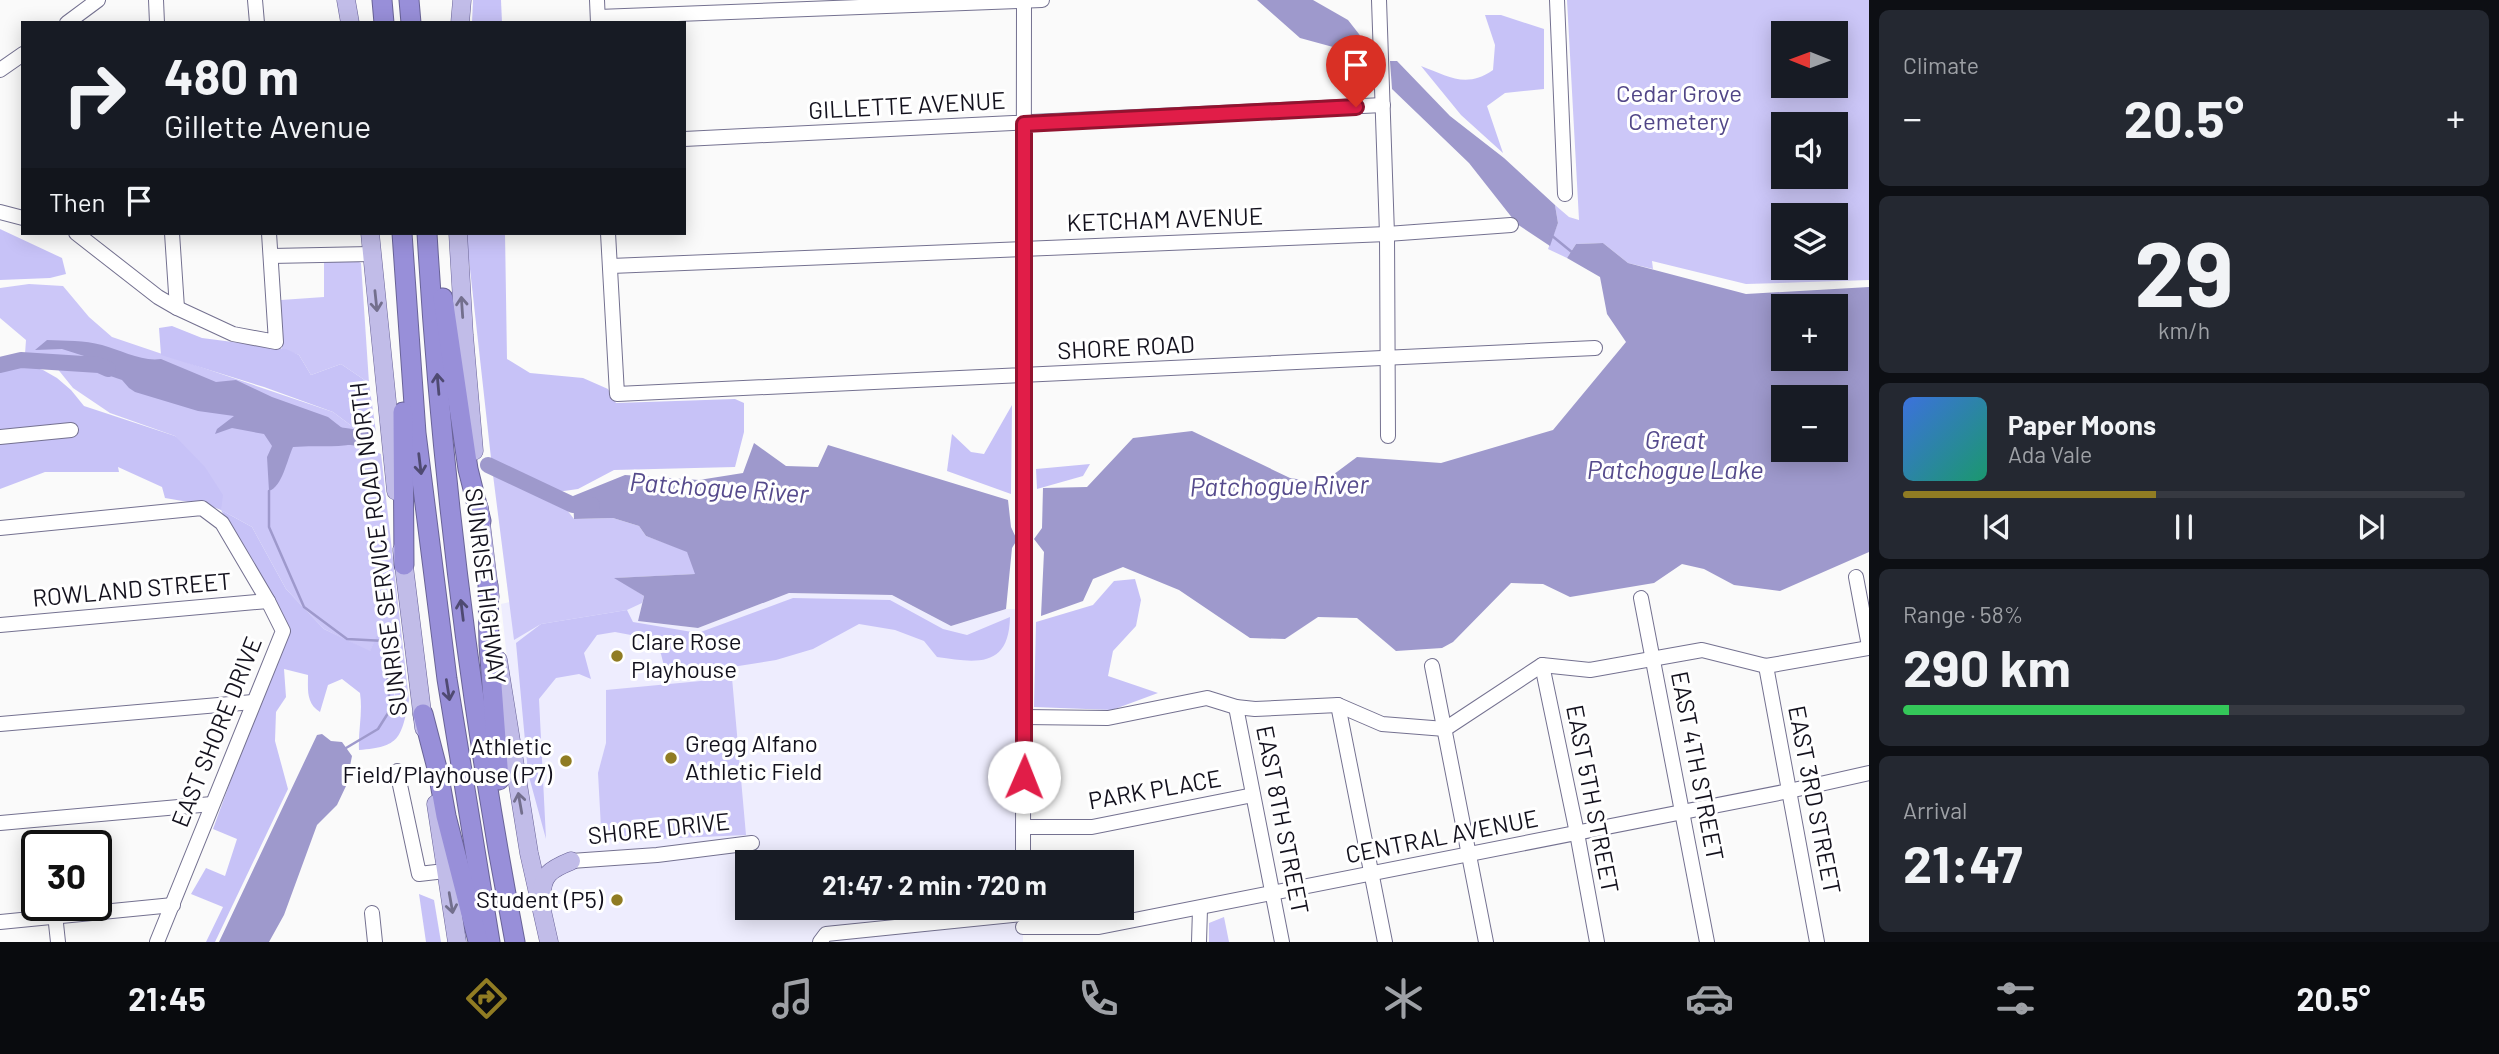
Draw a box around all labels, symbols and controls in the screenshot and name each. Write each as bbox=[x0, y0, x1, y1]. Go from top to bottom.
north arrow bbox=[1771, 21, 1848, 98]
map controls bbox=[1771, 21, 1848, 462]
pin bbox=[1326, 35, 1386, 107]
text: 480 m bbox=[164, 46, 299, 105]
icon: arrive bbox=[1337, 46, 1375, 84]
icon: right bbox=[49, 49, 140, 140]
text: Climate bbox=[1903, 51, 1979, 79]
park label: Cedar Grove Cemetery bbox=[1616, 78, 1742, 135]
street label: GILLETTE AVENUE bbox=[808, 85, 1006, 124]
text: 20.5° bbox=[2124, 86, 2244, 148]
text: − bbox=[1903, 94, 1922, 140]
text: + bbox=[2446, 94, 2465, 140]
text: Gillette Avenue bbox=[164, 106, 371, 144]
button: sound bbox=[1771, 112, 1848, 189]
icon: arrive bbox=[120, 182, 158, 220]
text: Then bbox=[49, 186, 106, 217]
street label: KETCHAM AVENUE bbox=[1066, 201, 1264, 236]
button: layers bbox=[1771, 203, 1848, 280]
text: 29 bbox=[2134, 216, 2234, 325]
one-way arrow bbox=[370, 289, 383, 311]
button: + bbox=[1771, 294, 1848, 371]
one-way arrow bbox=[455, 296, 468, 319]
text: km/h bbox=[2158, 316, 2210, 344]
street label: SHORE ROAD bbox=[1056, 328, 1195, 365]
one-way arrow bbox=[431, 373, 444, 396]
street label: SUNRISE SERVICE ROAD NORTH bbox=[343, 381, 412, 718]
button: − bbox=[1771, 385, 1848, 462]
text: Paper Moons bbox=[2008, 409, 2156, 440]
water label: Great Patchogue Lake bbox=[1587, 423, 1763, 484]
text: Ada Vale bbox=[2008, 440, 2092, 468]
one-way arrow bbox=[414, 453, 427, 475]
water label: Patchogue River bbox=[629, 465, 810, 508]
water label: Patchogue River bbox=[1189, 467, 1370, 502]
street label: SUNRISE HIGHWAY bbox=[460, 486, 513, 686]
icon: previous bbox=[1978, 508, 2016, 546]
icon: pause bbox=[2165, 508, 2203, 546]
icon: next bbox=[2352, 508, 2390, 546]
street label: ROWLAND STREET bbox=[31, 565, 233, 612]
one-way arrow bbox=[455, 599, 468, 622]
text: Range · 58% bbox=[1903, 600, 2023, 628]
place label: Clare Rose Playhouse bbox=[631, 626, 742, 683]
street label: EAST SHORE DRIVE bbox=[164, 632, 267, 831]
text: 290 km bbox=[1903, 635, 2071, 697]
marker: Clare Rose Playhouse bbox=[609, 648, 625, 664]
street label: EAST 4TH STREET bbox=[1666, 669, 1731, 863]
one-way arrow bbox=[442, 678, 455, 701]
street label: EAST 5TH STREET bbox=[1561, 702, 1626, 895]
street label: EAST 3RD STREET bbox=[1783, 703, 1848, 896]
street label: EAST 8TH STREET bbox=[1251, 723, 1316, 916]
place label: Gregg Alfano Athletic Field bbox=[685, 728, 822, 785]
place label: Athletic Field/Playhouse (P7) bbox=[342, 731, 553, 788]
position arrow bbox=[987, 740, 1061, 814]
marker: Gregg Alfano Athletic Field bbox=[663, 750, 679, 766]
marker: Athletic Field/Playhouse (P7) bbox=[558, 753, 574, 769]
street label: PARK PLACE bbox=[1086, 763, 1224, 814]
one-way arrow bbox=[513, 792, 526, 815]
text: Arrival bbox=[1903, 796, 1967, 824]
street label: CENTRAL AVENUE bbox=[1343, 803, 1540, 868]
street label: SHORE DRIVE bbox=[586, 806, 731, 849]
speed limit sign: 30 bbox=[21, 830, 112, 921]
text: 21:47 bbox=[1903, 831, 2023, 893]
text: 21:47 · 2 min · 720 m bbox=[822, 869, 1047, 900]
place label: Student (P5) bbox=[476, 884, 604, 913]
one-way arrow bbox=[445, 891, 458, 913]
marker: Student (P5) bbox=[609, 892, 625, 908]
icon: directions bbox=[462, 974, 511, 1023]
icon: music bbox=[768, 974, 817, 1023]
icon: phone bbox=[1074, 974, 1123, 1023]
icon: climate bbox=[1379, 974, 1428, 1023]
icon: car bbox=[1685, 974, 1734, 1023]
icon: filters bbox=[1991, 974, 2040, 1023]
text: 21:45 bbox=[128, 979, 206, 1017]
text: 20.5° bbox=[2296, 979, 2371, 1017]

